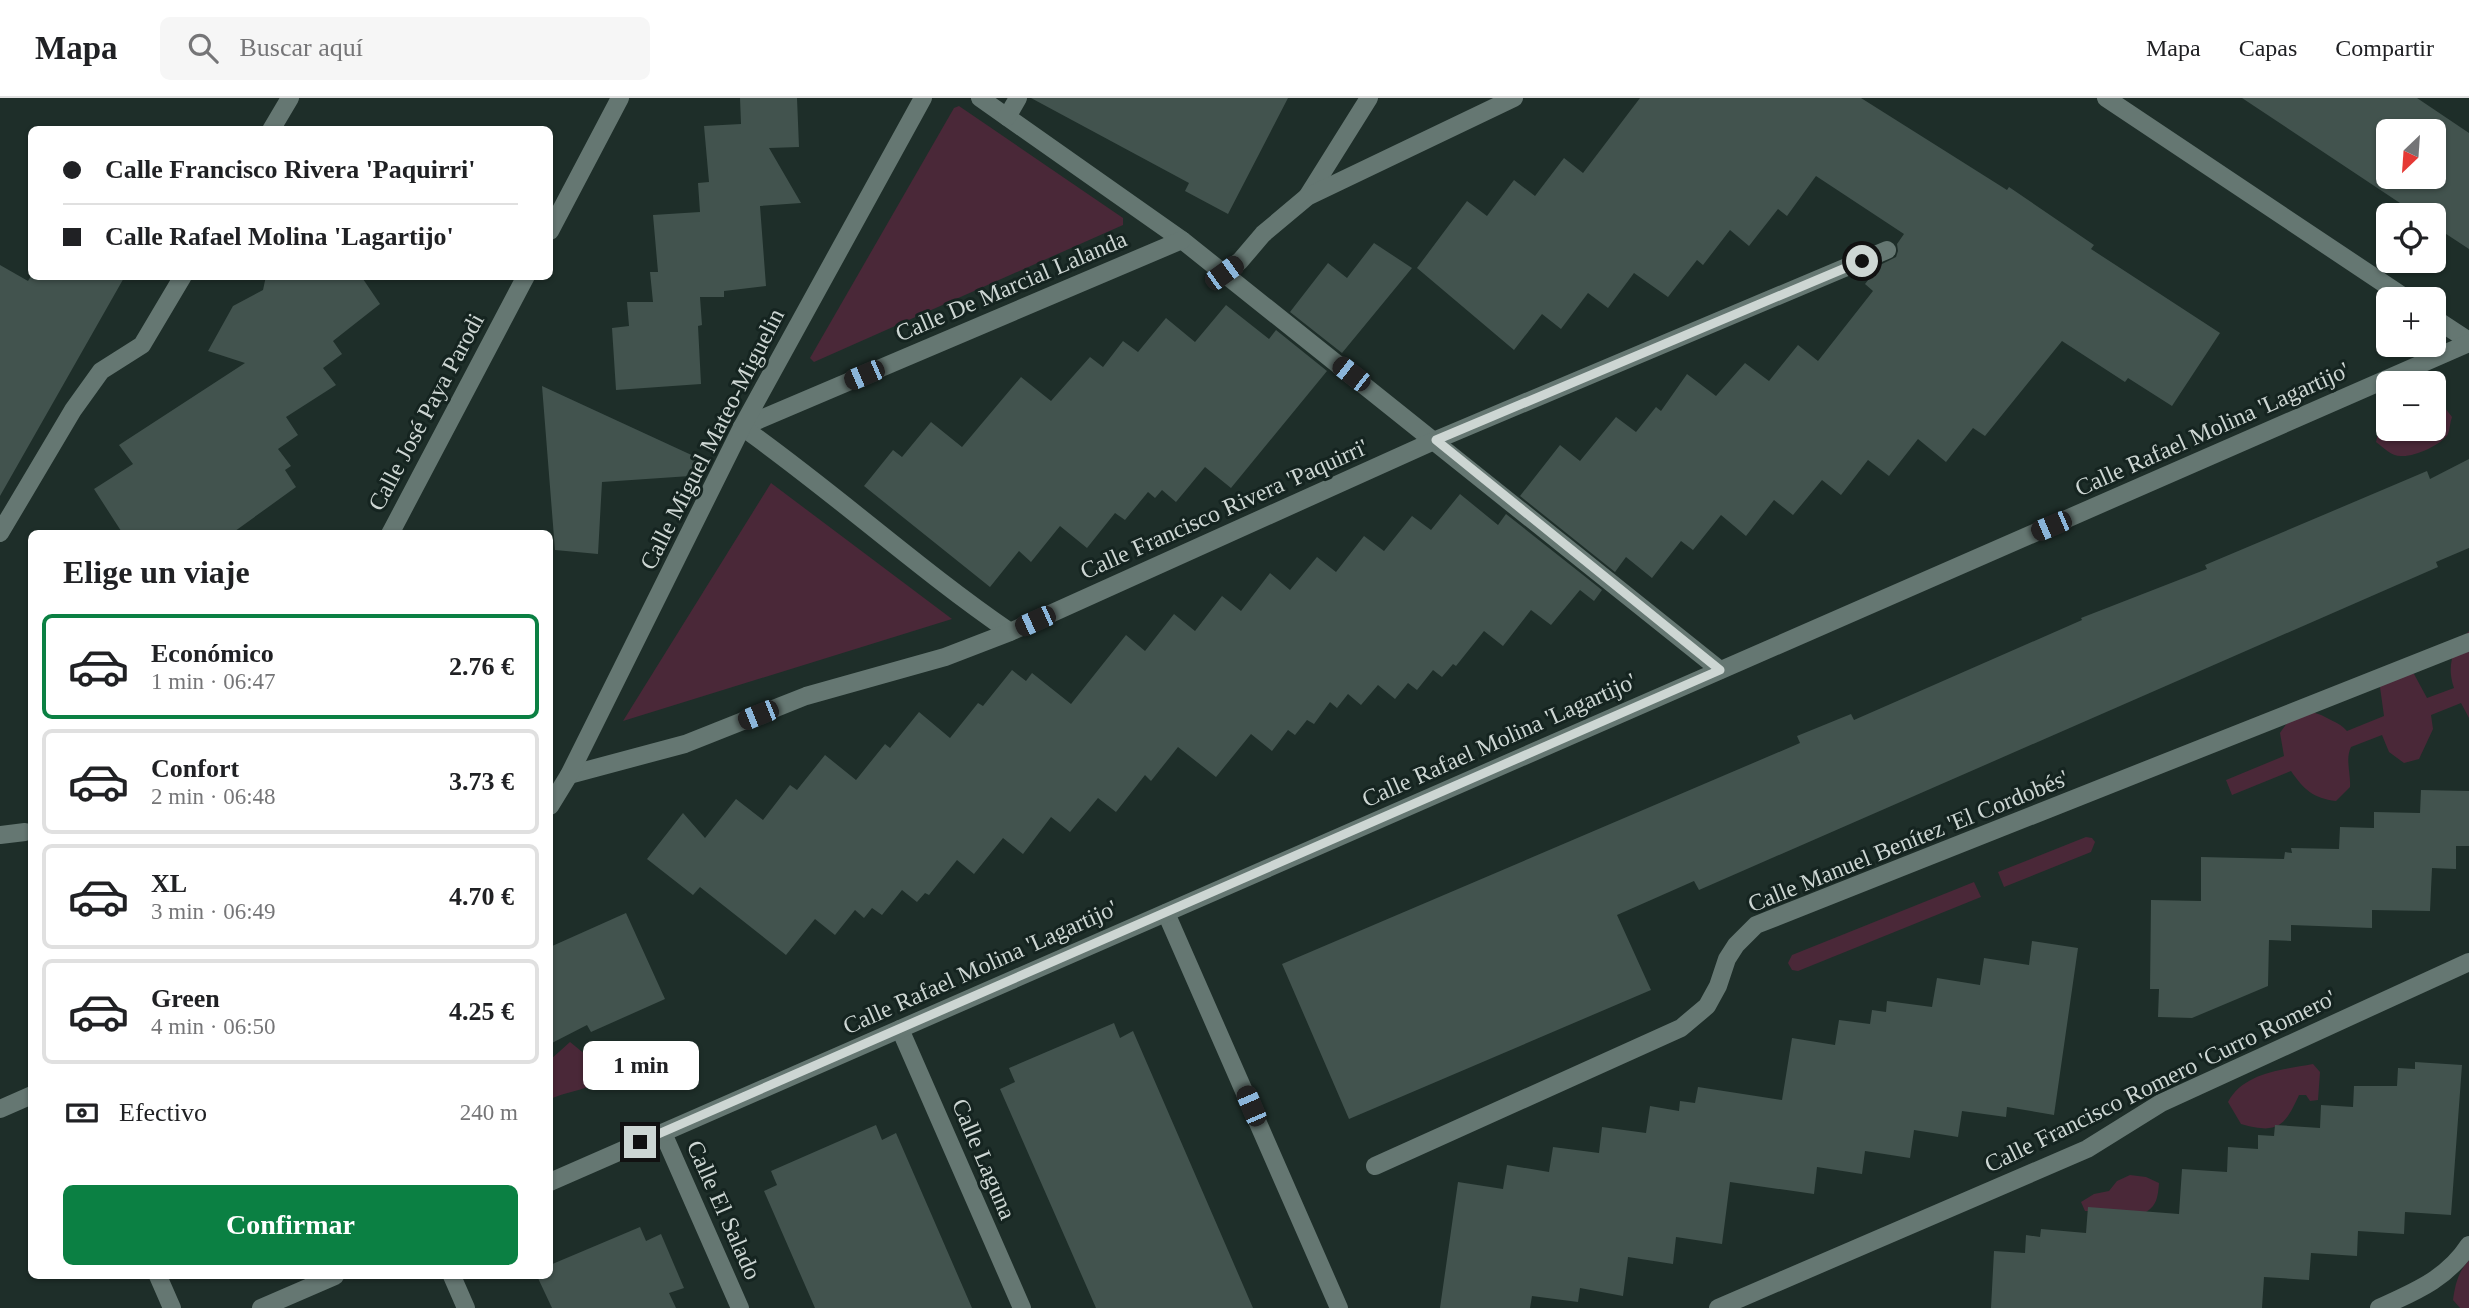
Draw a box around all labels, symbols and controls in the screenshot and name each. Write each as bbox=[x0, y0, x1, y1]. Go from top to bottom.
search box bbox=[160, 17, 650, 80]
icon: search bbox=[184, 29, 222, 67]
text: Mapa bbox=[35, 30, 118, 66]
text: Buscar aquí bbox=[240, 33, 363, 62]
text: Mapa bbox=[2146, 35, 2201, 61]
text: Capas bbox=[2239, 35, 2297, 61]
text: Compartir bbox=[2335, 35, 2434, 61]
north arrow bbox=[2376, 119, 2446, 189]
map controls bbox=[2376, 119, 2446, 441]
text: Calle Francisco Rivera 'Paquirri' bbox=[105, 155, 475, 184]
button: locate bbox=[2376, 203, 2446, 273]
text: Calle Rafael Molina 'Lagartijo' bbox=[105, 222, 454, 251]
street label: Calle De Marcial Lalanda bbox=[892, 225, 1131, 347]
route start bbox=[1846, 245, 1878, 277]
car bbox=[1201, 252, 1248, 294]
button: + bbox=[2376, 287, 2446, 357]
street label: Calle Miguel Mateo-Miguelin bbox=[635, 304, 789, 574]
street label: Calle José Paya Parodi bbox=[363, 309, 489, 515]
car bbox=[1328, 353, 1375, 395]
car bbox=[841, 357, 888, 393]
street label: Calle Rafael Molina 'Lagartijo' bbox=[2071, 357, 2353, 501]
button: − bbox=[2376, 371, 2446, 441]
street label: Calle Francisco Rivera 'Paquirri' bbox=[1076, 434, 1372, 584]
car bbox=[2028, 508, 2075, 544]
text: Elige un viaje bbox=[63, 554, 250, 590]
car bbox=[1012, 603, 1059, 639]
icon: car bbox=[67, 635, 130, 698]
text: Económico bbox=[151, 639, 274, 668]
text: 2.76 € bbox=[449, 652, 514, 681]
street label: Calle Rafael Molina 'Lagartijo' bbox=[1358, 668, 1640, 812]
text: 1 min · 06:47 bbox=[151, 669, 276, 694]
car bbox=[735, 697, 782, 733]
icon: car bbox=[67, 750, 130, 813]
text: Confort bbox=[151, 754, 239, 783]
street label: Calle Manuel Benítez 'El Cordobés' bbox=[1744, 765, 2072, 917]
text: 3.73 € bbox=[449, 767, 514, 796]
text: 2 min · 06:48 bbox=[151, 784, 276, 809]
icon: car bbox=[67, 865, 130, 928]
text: XL bbox=[151, 869, 187, 898]
text: 4.70 € bbox=[449, 882, 514, 911]
street label: Calle Rafael Molina 'Lagartijo' bbox=[839, 895, 1121, 1039]
text: 3 min · 06:49 bbox=[151, 899, 276, 924]
icon: car bbox=[67, 980, 130, 1043]
text: Green bbox=[151, 984, 220, 1013]
street label: Calle Francisco Romero 'Curro Romero' bbox=[1980, 984, 2340, 1178]
text: 4.25 € bbox=[449, 997, 514, 1026]
text: 4 min · 06:50 bbox=[151, 1014, 276, 1039]
callout: 1 min bbox=[582, 1040, 698, 1090]
text: 1 min bbox=[613, 1053, 669, 1078]
car bbox=[1234, 1083, 1269, 1129]
icon: cash bbox=[63, 1094, 101, 1132]
street label: Calle Laguna bbox=[947, 1095, 1021, 1224]
text: Efectivo bbox=[119, 1098, 207, 1127]
text: 240 m bbox=[460, 1100, 518, 1125]
route end bbox=[624, 1126, 656, 1158]
street label: Calle El Salado bbox=[682, 1137, 766, 1283]
button: Confirmar bbox=[63, 1185, 518, 1265]

